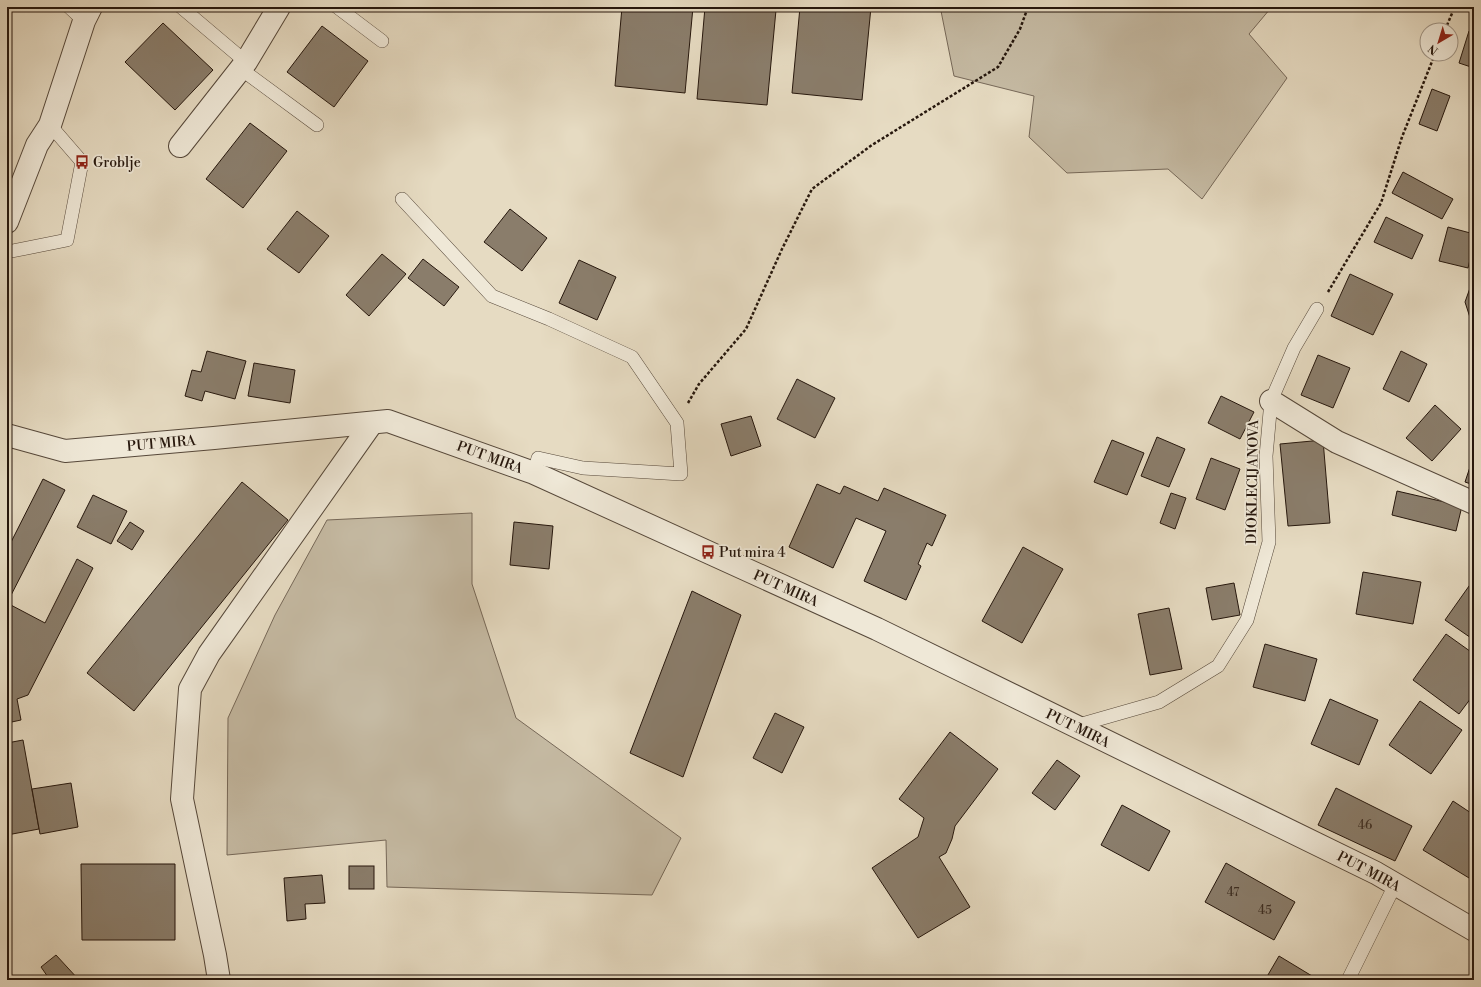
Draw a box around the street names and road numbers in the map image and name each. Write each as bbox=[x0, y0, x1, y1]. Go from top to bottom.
street label: DIOKLECIJANOVA bbox=[1243, 419, 1263, 545]
street label: PUT MIRA bbox=[126, 432, 197, 456]
street label: PUT MIRA bbox=[454, 438, 526, 478]
street label: PUT MIRA bbox=[750, 567, 821, 611]
street label: PUT MIRA bbox=[1042, 706, 1113, 752]
street label: PUT MIRA bbox=[1334, 848, 1404, 896]

